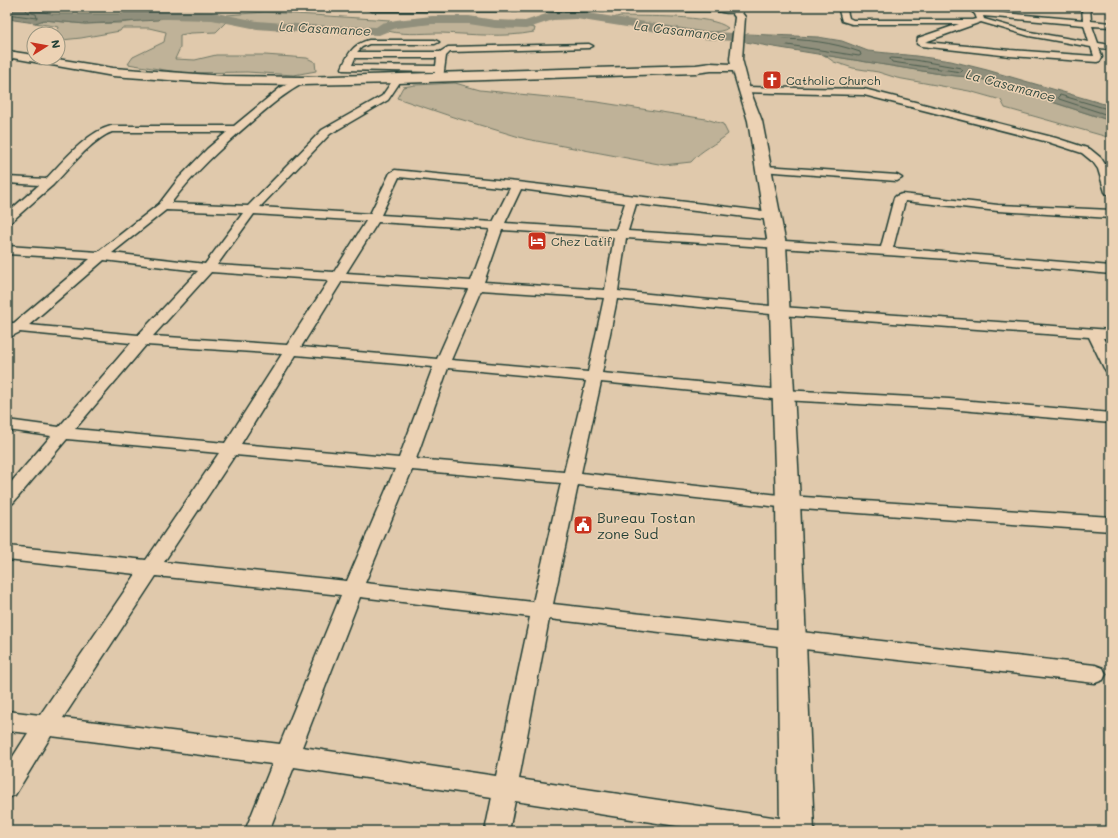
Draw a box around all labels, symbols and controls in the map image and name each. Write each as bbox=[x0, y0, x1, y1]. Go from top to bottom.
water label: La Casamance bbox=[633, 16, 727, 44]
water label: La Casamance bbox=[278, 17, 372, 39]
north arrow bbox=[26, 26, 66, 66]
text: N bbox=[48, 38, 64, 50]
water label: La Casamance bbox=[964, 65, 1058, 105]
church icon: Catholic Church bbox=[761, 69, 783, 91]
place label: Catholic Church bbox=[786, 72, 881, 88]
hotel icon: Chez Latif bbox=[526, 230, 548, 252]
place label: Chez Latif bbox=[551, 233, 612, 249]
place label: Bureau Tostan zone Sud bbox=[597, 508, 695, 543]
public building icon: Bureau Tostan zone Sud bbox=[572, 514, 594, 536]

